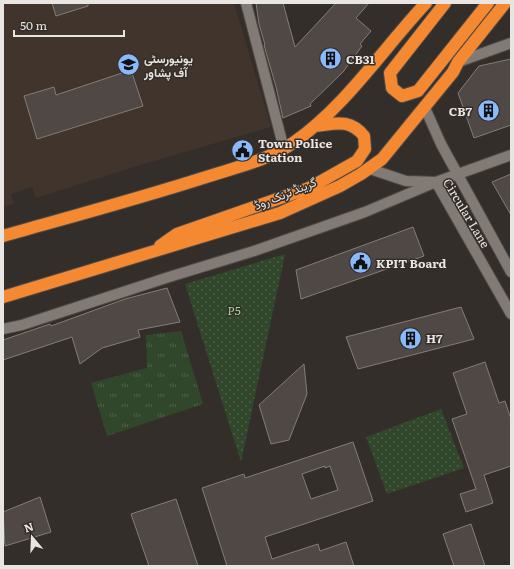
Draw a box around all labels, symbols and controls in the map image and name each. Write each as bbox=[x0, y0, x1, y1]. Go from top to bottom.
scale bar bbox=[14, 12, 124, 38]
text: 50 m bbox=[20, 16, 47, 34]
building icon: CB31 bbox=[317, 46, 343, 72]
place label: یونیورسٹی آف پشاور bbox=[143, 49, 193, 81]
place label: CB31 bbox=[346, 50, 375, 68]
school or university icon: یونیورسٹی آف پشاور bbox=[115, 52, 141, 78]
building icon: CB7 bbox=[475, 98, 501, 124]
place label: CB7 bbox=[449, 102, 472, 120]
place label: Town Police Station bbox=[258, 134, 332, 166]
public building icon: Town Police Station bbox=[229, 137, 255, 163]
street label: گرینڈ ٹرنک روڈ bbox=[251, 172, 319, 214]
street label: Circular Lane bbox=[439, 175, 495, 251]
public building icon: KPIT Board bbox=[347, 250, 373, 276]
place label: KPIT Board bbox=[376, 254, 447, 272]
park label: P5 bbox=[227, 301, 241, 319]
building icon: H7 bbox=[397, 325, 423, 351]
place label: H7 bbox=[426, 329, 443, 347]
north arrow bbox=[12, 517, 52, 557]
text: N bbox=[21, 518, 35, 536]

